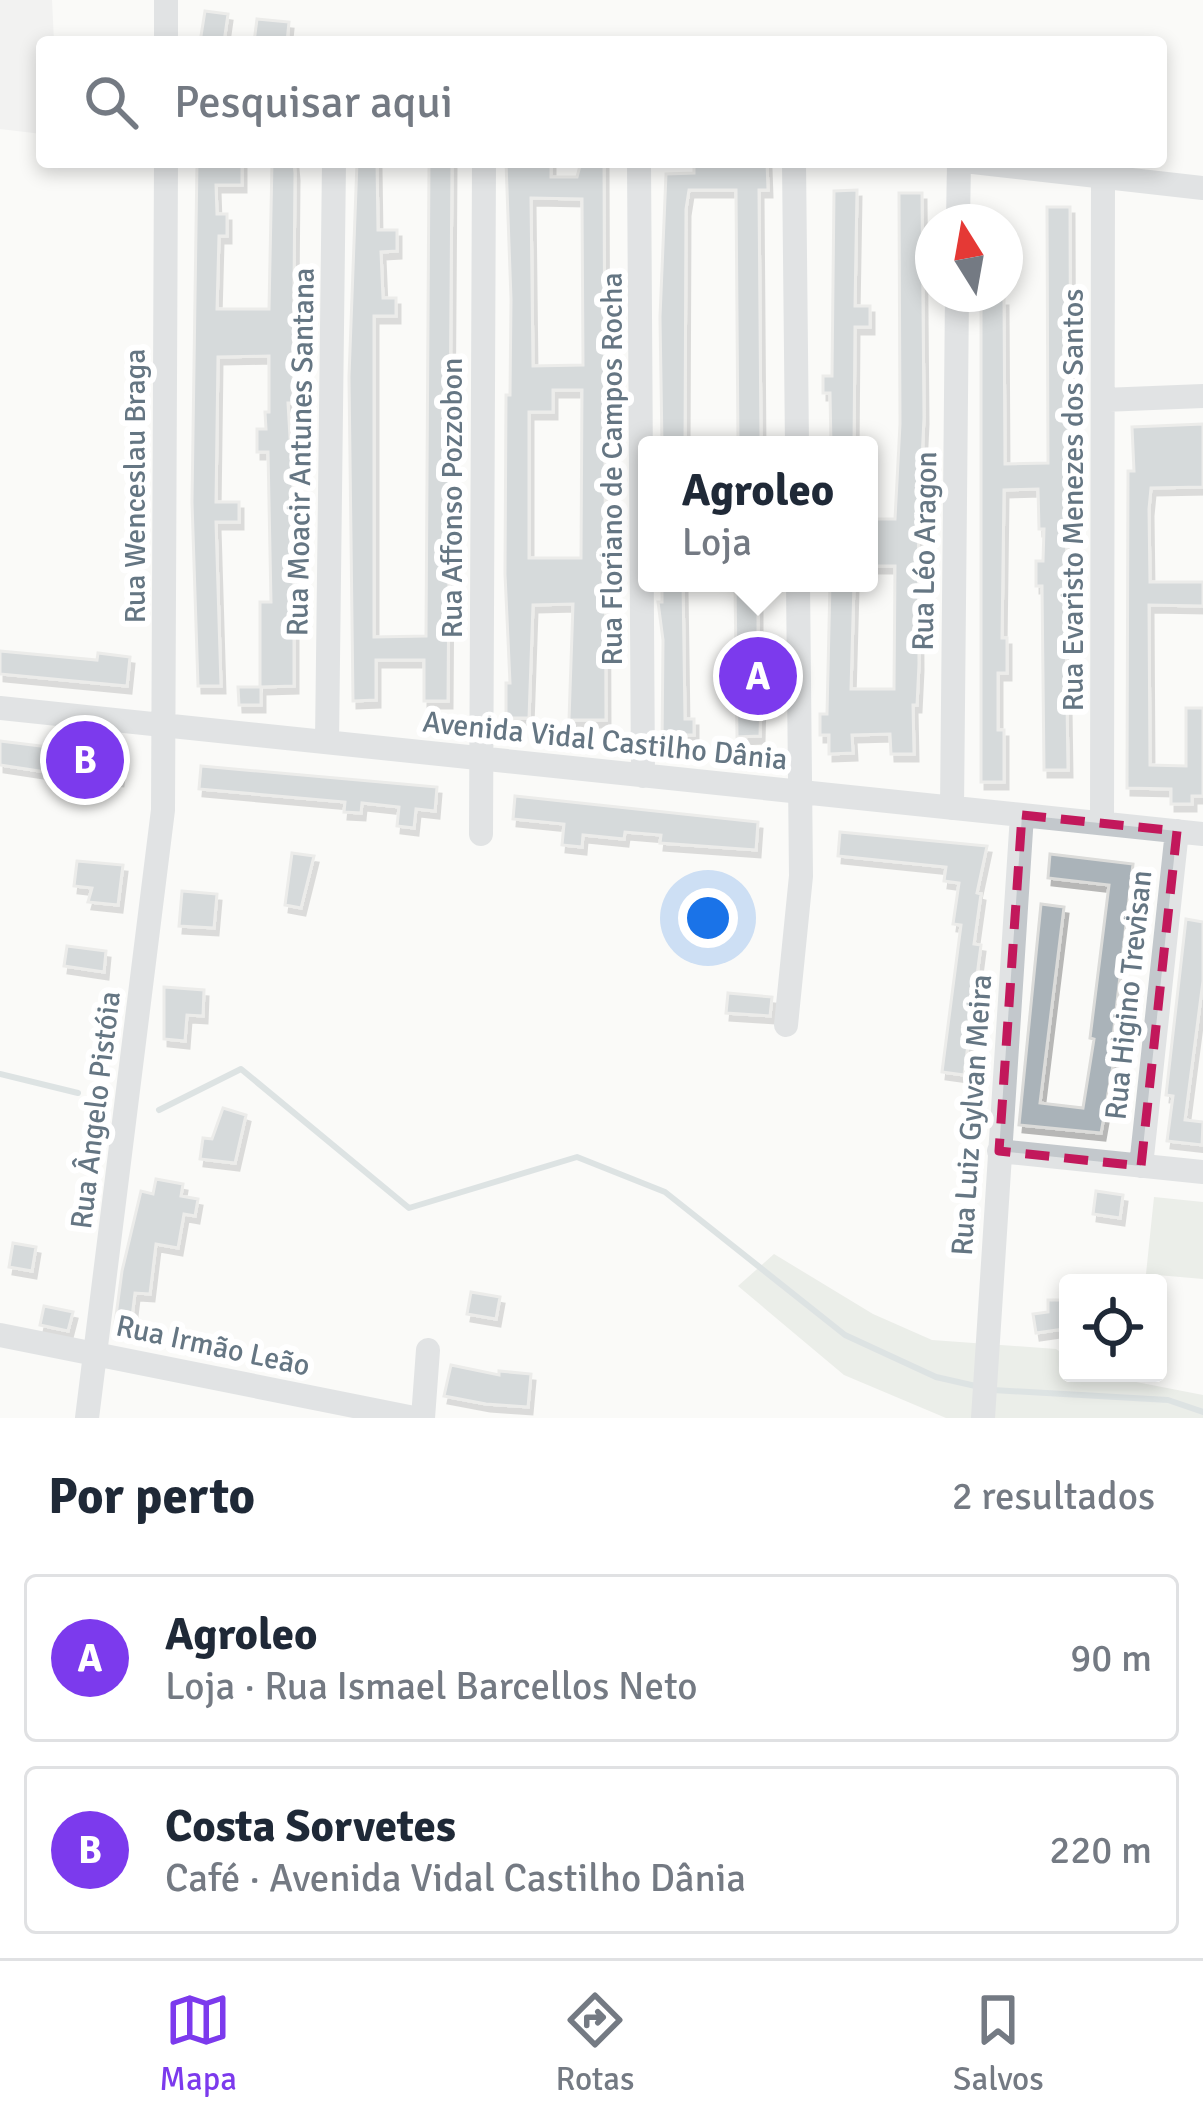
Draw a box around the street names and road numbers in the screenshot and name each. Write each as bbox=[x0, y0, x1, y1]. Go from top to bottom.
street label: Rua Moacir Antunes Santana bbox=[279, 267, 323, 637]
street label: Rua Floriano de Campos Rocha bbox=[594, 272, 631, 666]
street label: Rua Evaristo Menezes dos Santos bbox=[1055, 289, 1092, 711]
street label: Rua Wenceslau Braga bbox=[117, 348, 154, 624]
street label: Rua Affonso Pozzobon bbox=[434, 358, 471, 638]
street label: Rua Léo Aragon bbox=[905, 451, 945, 651]
street label: Avenida Vidal Castilho Dânia bbox=[421, 703, 789, 779]
street label: Rua Higino Trevisan bbox=[1097, 868, 1161, 1122]
street label: Rua Luiz Gylvan Meira bbox=[944, 973, 1000, 1257]
street label: Rua Ângelo Pistóia bbox=[63, 989, 129, 1231]
street label: Rua Irmão Leão bbox=[113, 1307, 313, 1385]

